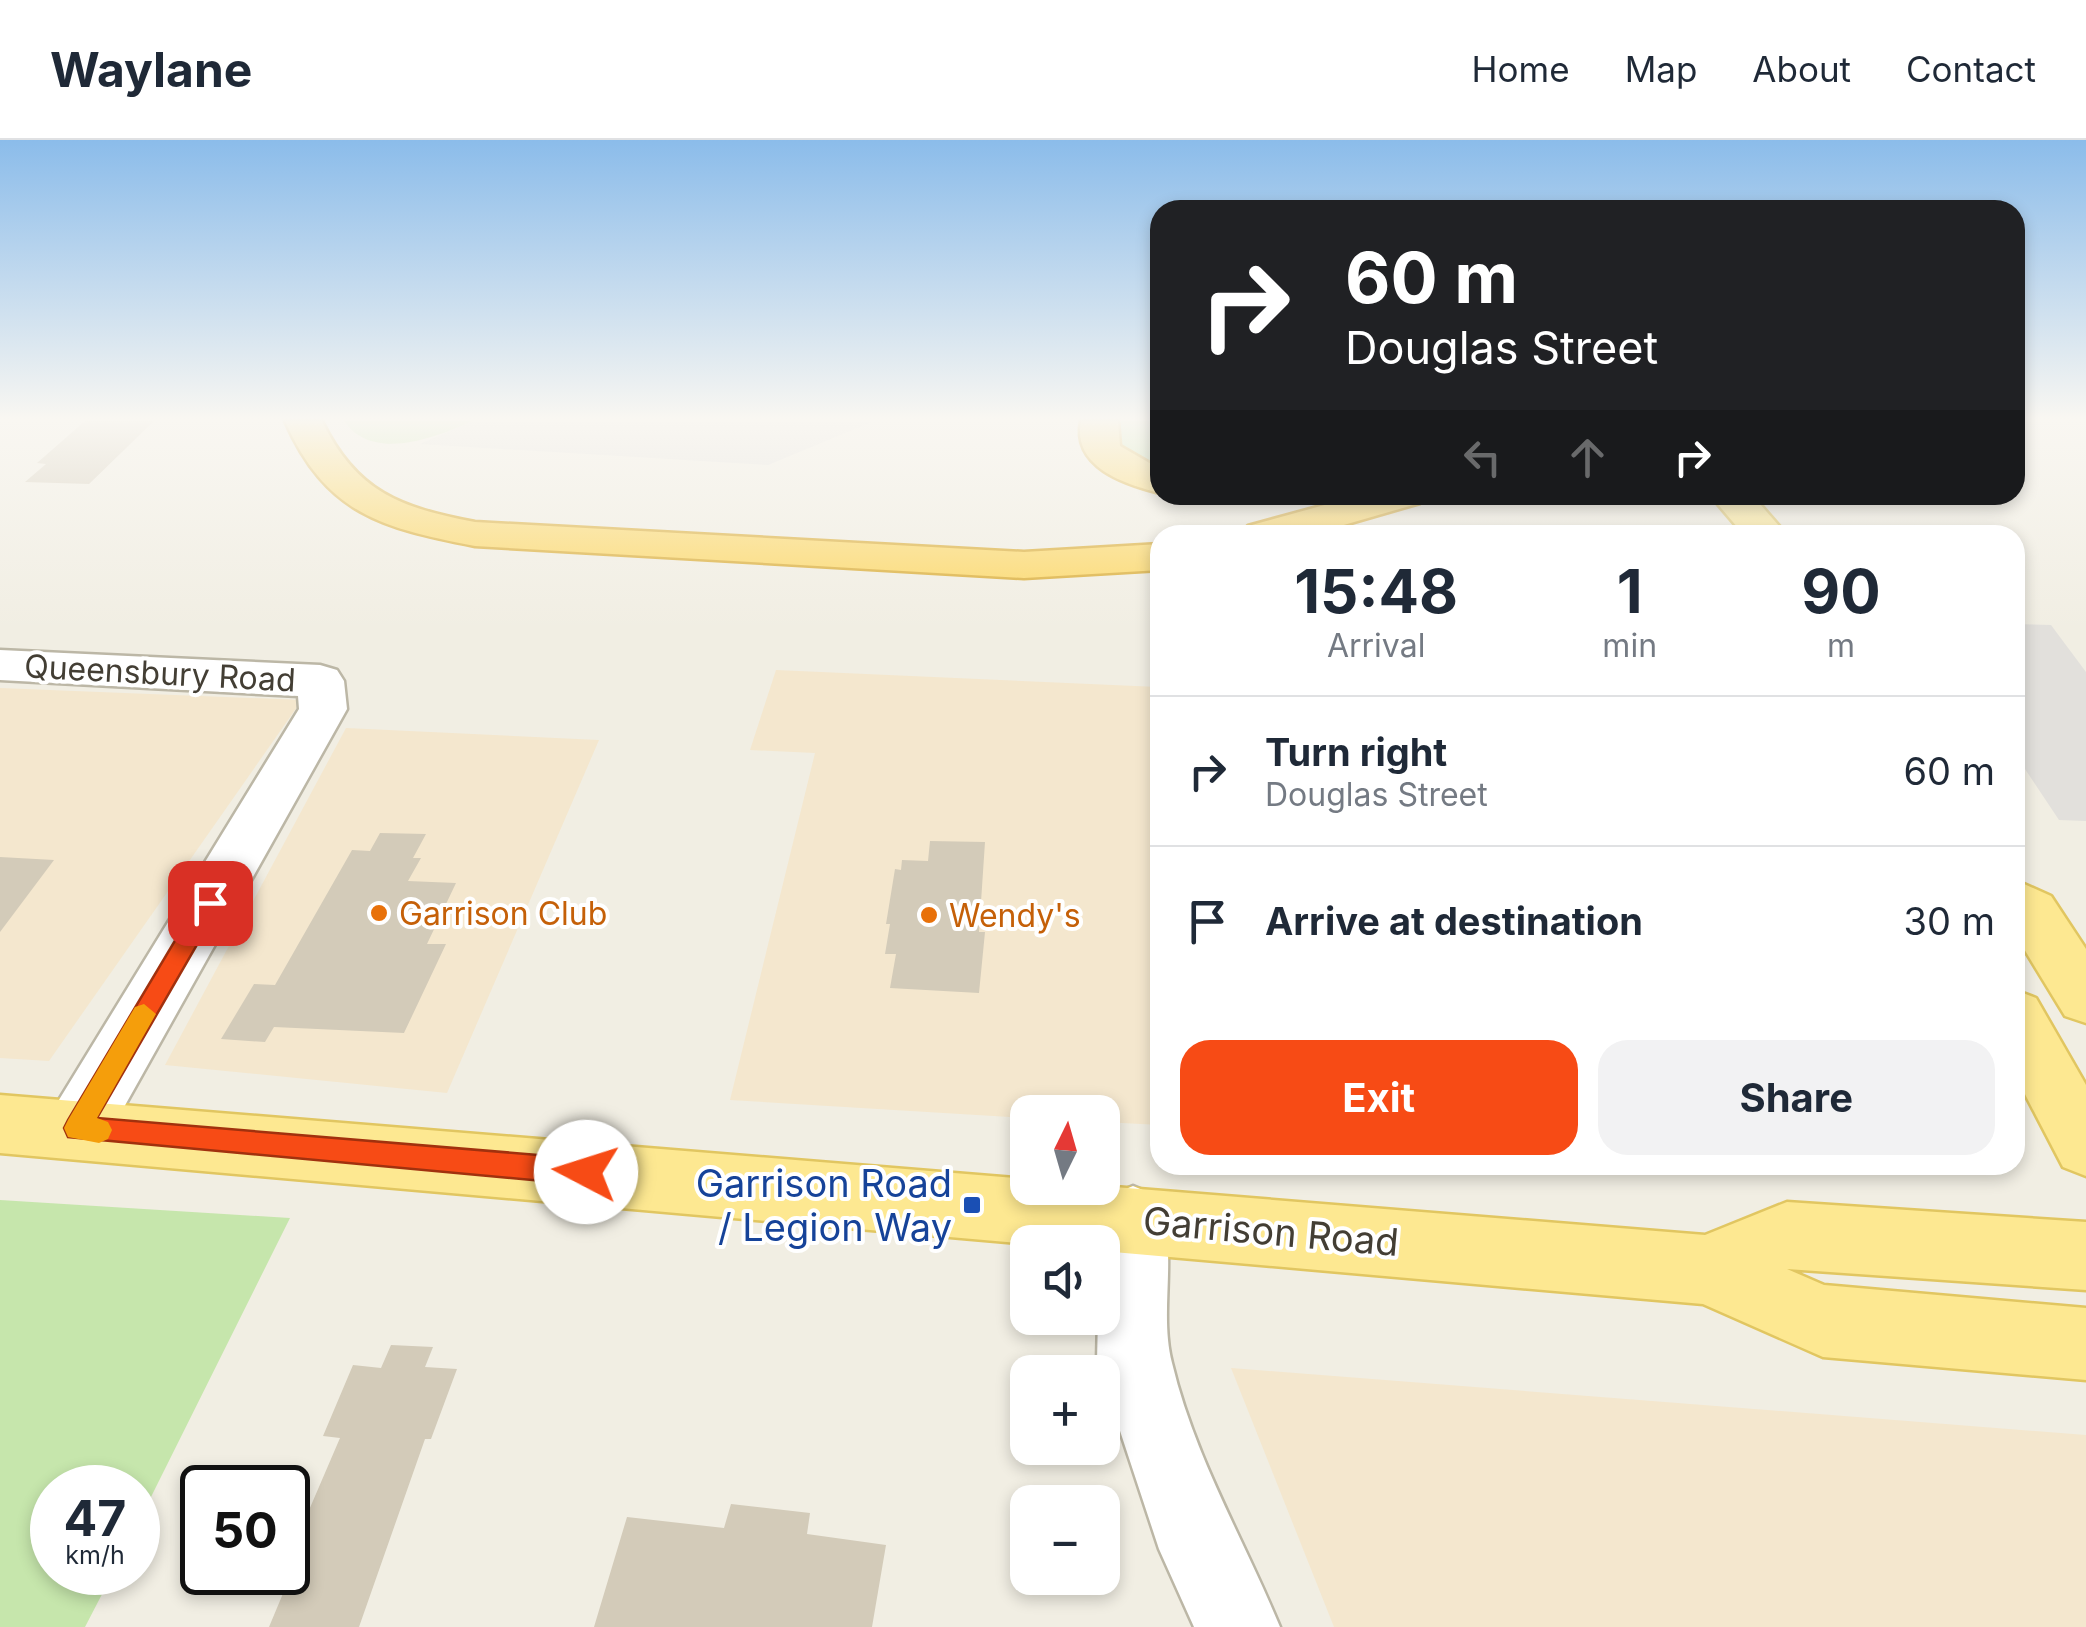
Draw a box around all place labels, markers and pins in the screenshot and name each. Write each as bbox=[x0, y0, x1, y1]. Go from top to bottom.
pin bbox=[168, 861, 253, 946]
place label: Garrison Club bbox=[399, 894, 607, 933]
place label: Wendy's bbox=[949, 896, 1081, 935]
marker: Garrison Club bbox=[368, 902, 390, 924]
marker: Wendy's bbox=[918, 904, 940, 926]
place label: Garrison Road / Legion Way bbox=[696, 1160, 952, 1250]
marker: Garrison Road / Legion Way bbox=[961, 1194, 983, 1216]

